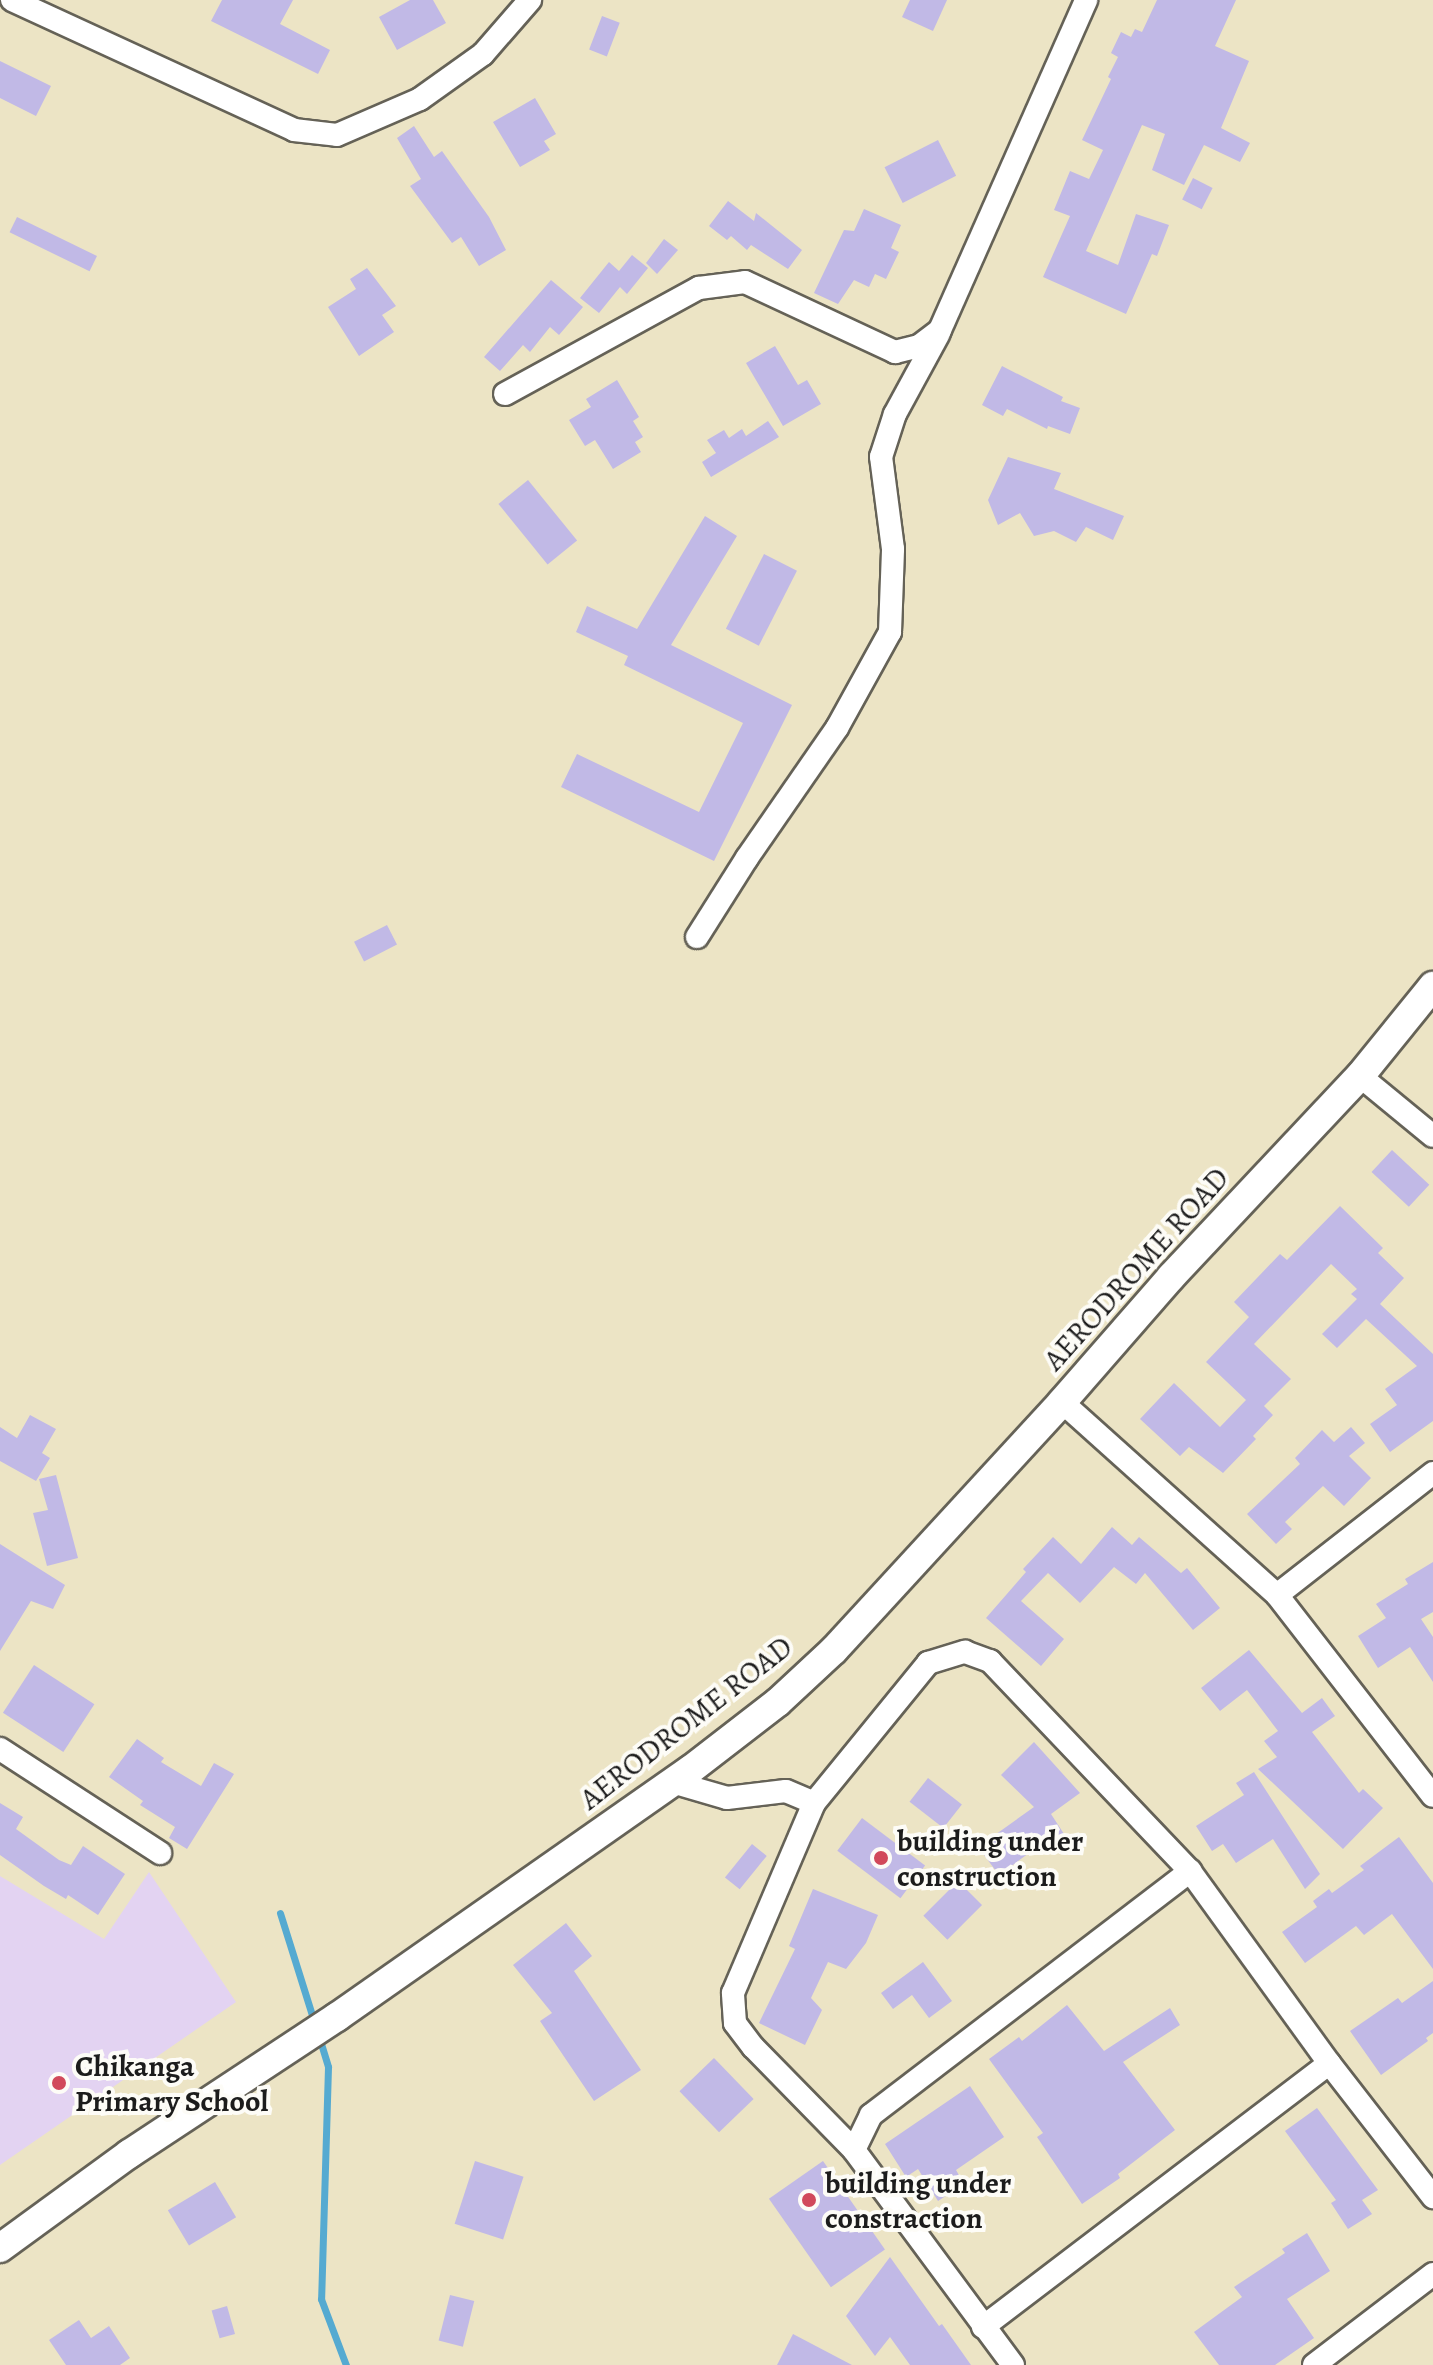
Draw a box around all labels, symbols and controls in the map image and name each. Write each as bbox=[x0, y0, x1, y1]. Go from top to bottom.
street label: AERODROME ROAD bbox=[1036, 1160, 1236, 1378]
street label: AERODROME ROAD bbox=[572, 1629, 800, 1817]
place label: building under construction bbox=[897, 1823, 1083, 1894]
marker: building under construction bbox=[872, 1849, 890, 1867]
place label: Chikanga Primary School bbox=[75, 2048, 268, 2118]
marker: Chikanga Primary School bbox=[50, 2074, 68, 2092]
place label: building under constraction bbox=[825, 2165, 1011, 2236]
marker: building under constraction bbox=[800, 2191, 818, 2209]

